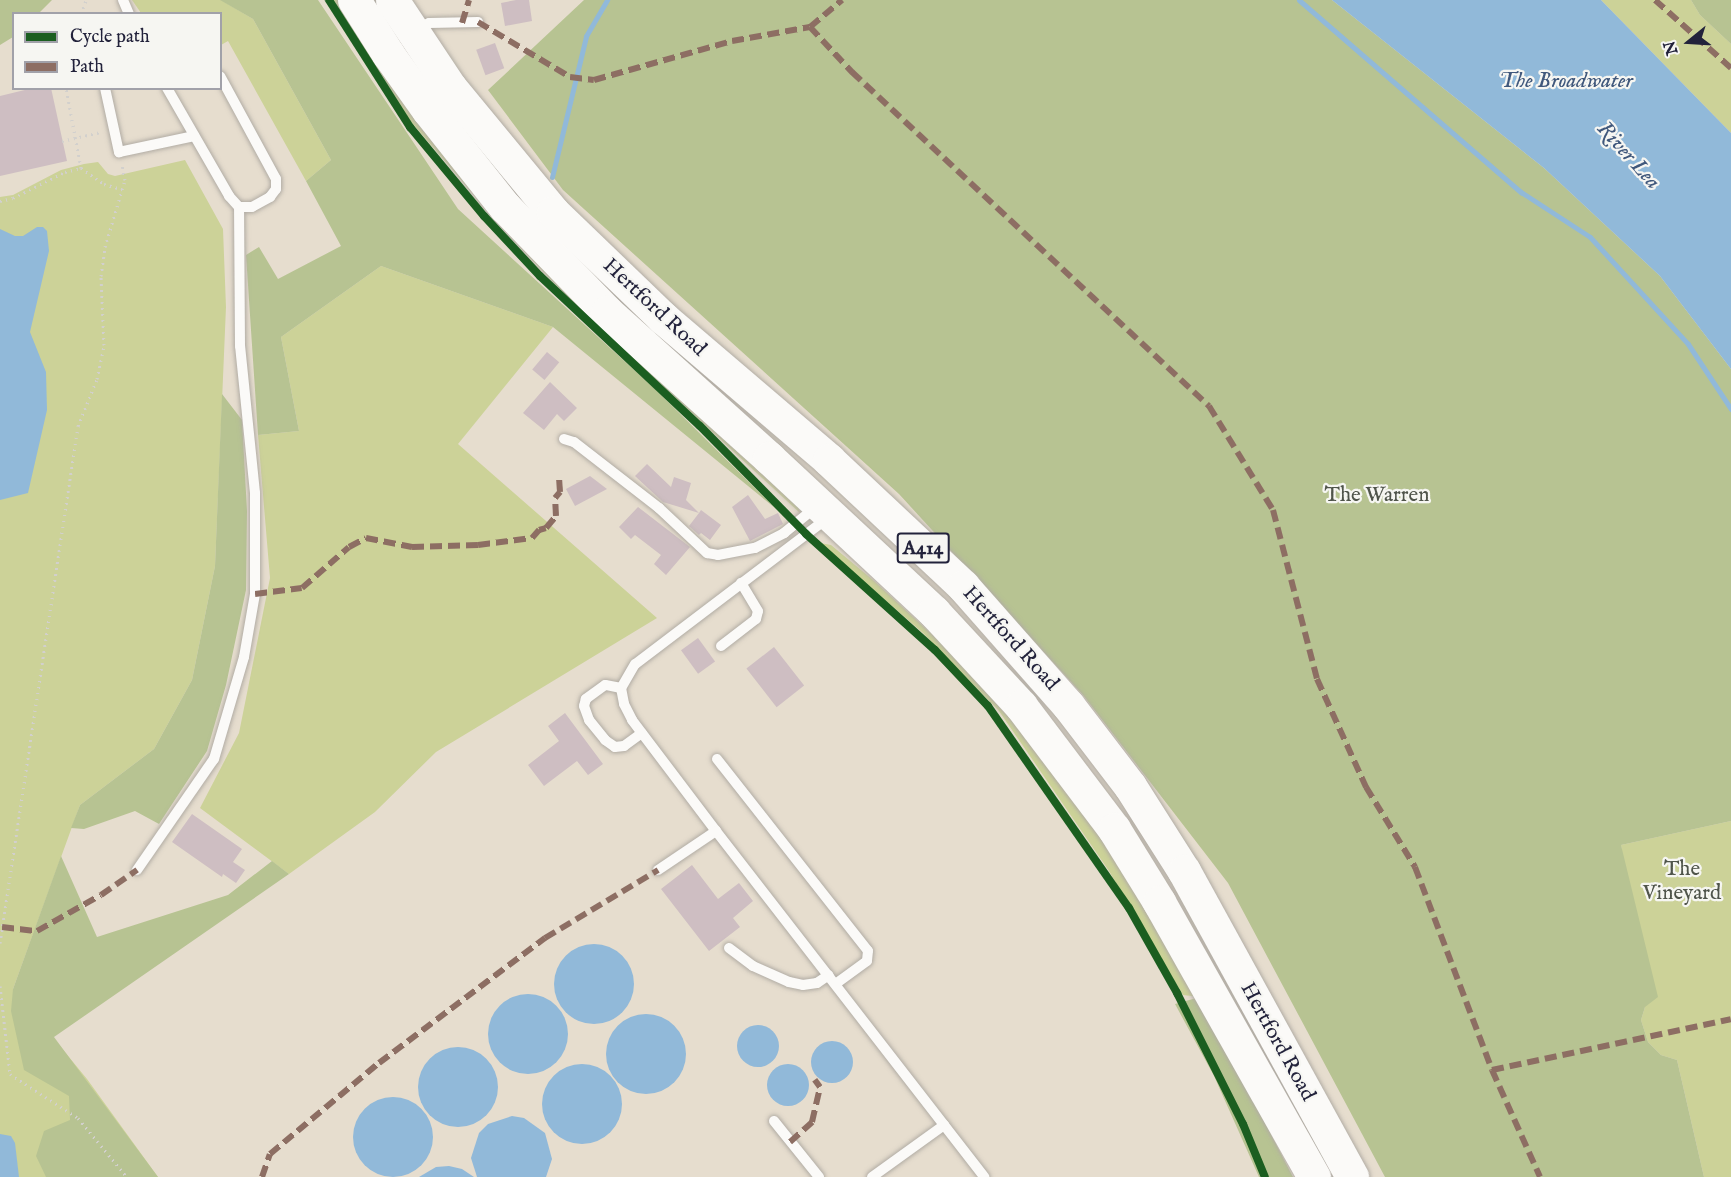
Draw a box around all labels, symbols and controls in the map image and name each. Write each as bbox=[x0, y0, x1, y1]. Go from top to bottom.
legend bbox=[12, 12, 222, 90]
north arrow bbox=[1659, 12, 1719, 72]
text: Cycle path bbox=[70, 26, 150, 49]
text: N bbox=[1660, 38, 1684, 57]
text: Path bbox=[70, 56, 104, 79]
water label: The Broadwater bbox=[1499, 69, 1633, 95]
water label: River Lea bbox=[1591, 117, 1665, 195]
street label: Hertford Road bbox=[597, 254, 711, 362]
park label: The Warren bbox=[1325, 483, 1429, 509]
road number: A414 bbox=[896, 531, 950, 565]
street label: Hertford Road bbox=[956, 582, 1064, 696]
park label: The Vineyard bbox=[1643, 857, 1721, 907]
street label: Hertford Road bbox=[1234, 978, 1320, 1106]

